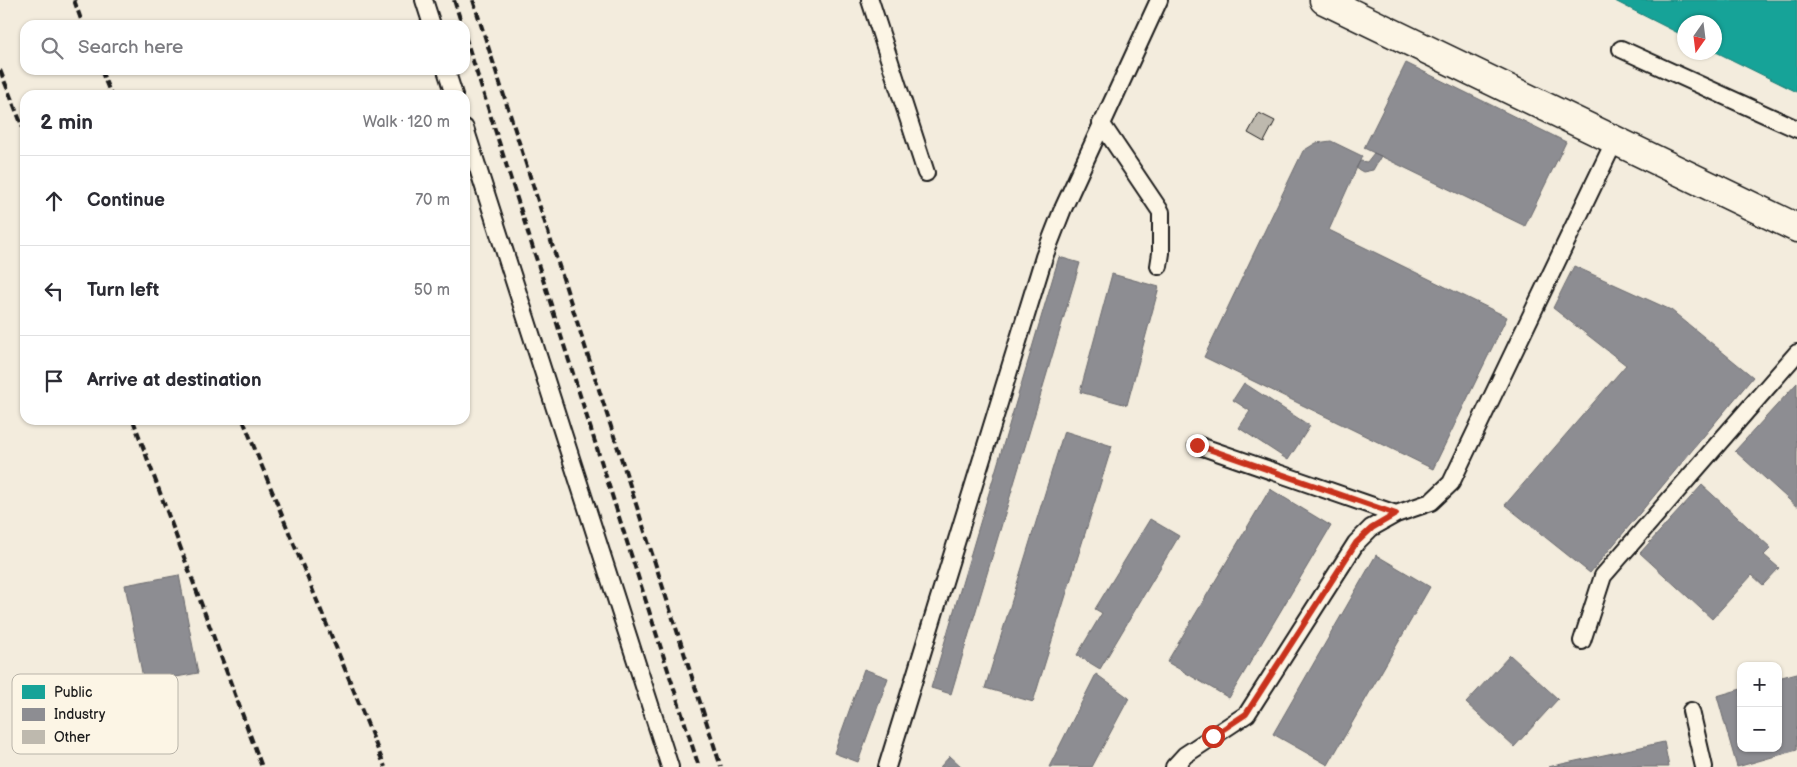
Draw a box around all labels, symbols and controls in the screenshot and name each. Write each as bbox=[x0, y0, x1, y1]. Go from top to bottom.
north arrow bbox=[1677, 15, 1722, 60]
search box bbox=[20, 20, 470, 75]
icon: search bbox=[38, 34, 66, 62]
text: Search here bbox=[78, 36, 183, 59]
text: 2 min bbox=[40, 110, 93, 135]
text: Walk · 120 m bbox=[363, 113, 450, 132]
icon: ahead bbox=[40, 187, 68, 215]
text: Continue bbox=[87, 189, 165, 212]
text: 70 m bbox=[415, 191, 450, 210]
icon: left bbox=[40, 277, 68, 305]
text: Turn left bbox=[87, 279, 159, 302]
text: 50 m bbox=[414, 281, 450, 300]
icon: arrive bbox=[40, 367, 68, 395]
text: Arrive at destination bbox=[87, 369, 262, 392]
route end bbox=[1186, 434, 1209, 457]
map controls bbox=[1737, 662, 1782, 752]
button: + bbox=[1737, 662, 1782, 707]
legend bbox=[12, 674, 178, 754]
text: Public bbox=[54, 684, 92, 701]
text: Industry bbox=[54, 706, 106, 723]
button: − bbox=[1737, 707, 1782, 752]
route start bbox=[1202, 725, 1225, 748]
text: Other bbox=[54, 729, 91, 746]

